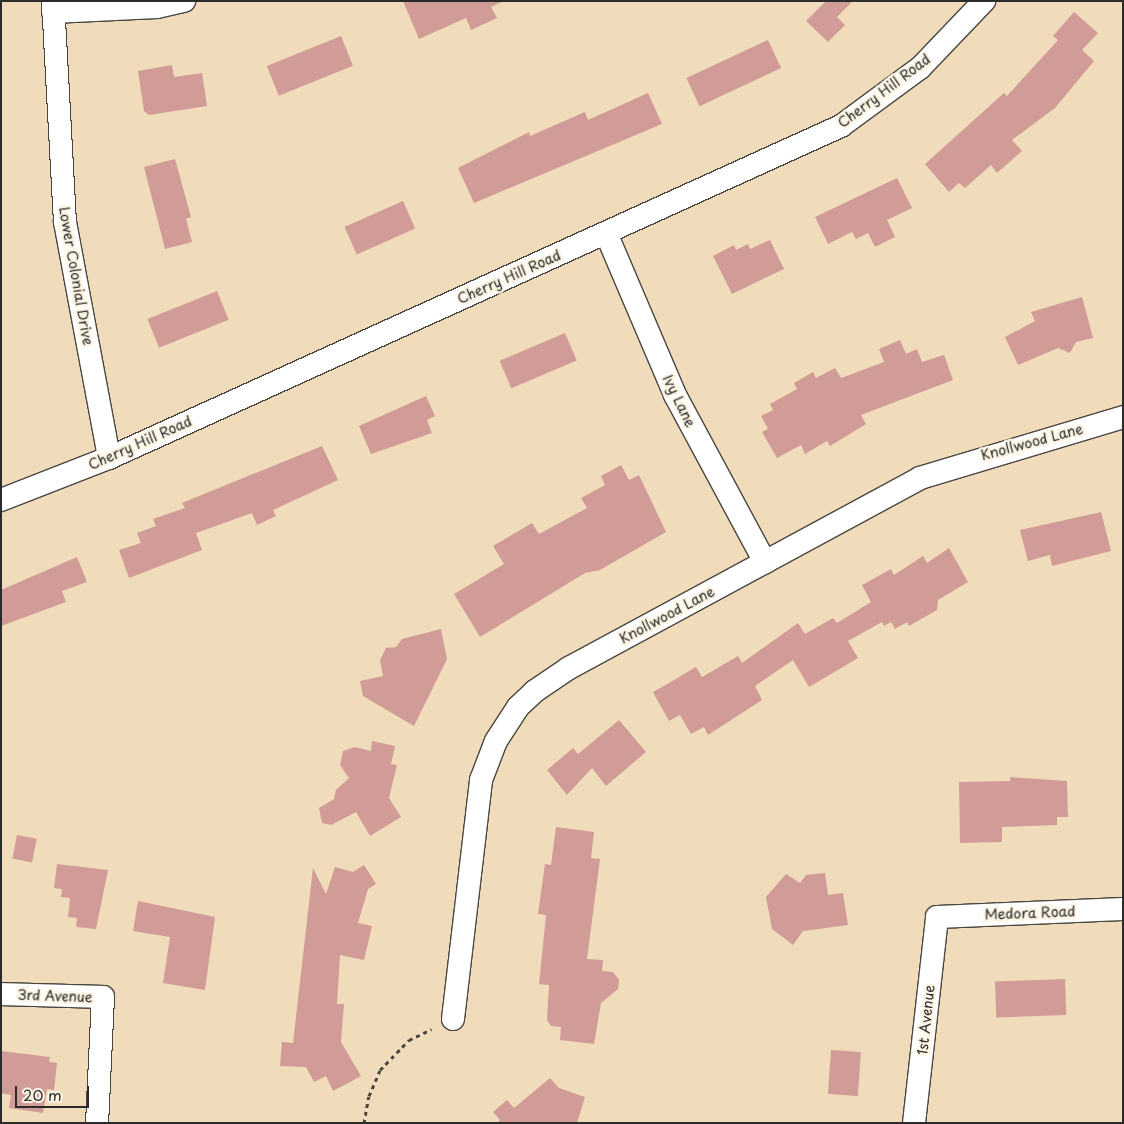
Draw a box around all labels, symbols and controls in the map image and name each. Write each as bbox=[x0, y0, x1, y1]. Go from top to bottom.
street label: Cherry Hill Road bbox=[834, 50, 934, 132]
street label: Lower Colonial Drive bbox=[56, 206, 96, 346]
street label: Cherry Hill Road bbox=[454, 246, 564, 308]
street label: Ivy Lane bbox=[659, 372, 699, 430]
street label: Cherry Hill Road bbox=[85, 412, 195, 474]
street label: Knollwood Lane bbox=[979, 420, 1085, 464]
street label: Knollwood Lane bbox=[616, 583, 718, 647]
street label: Medora Road bbox=[985, 903, 1075, 923]
street label: 1st Avenue bbox=[914, 984, 938, 1056]
street label: 3rd Avenue bbox=[17, 986, 93, 1006]
scale bar bbox=[18, 1076, 91, 1108]
text: 20 m bbox=[23, 1083, 62, 1106]

